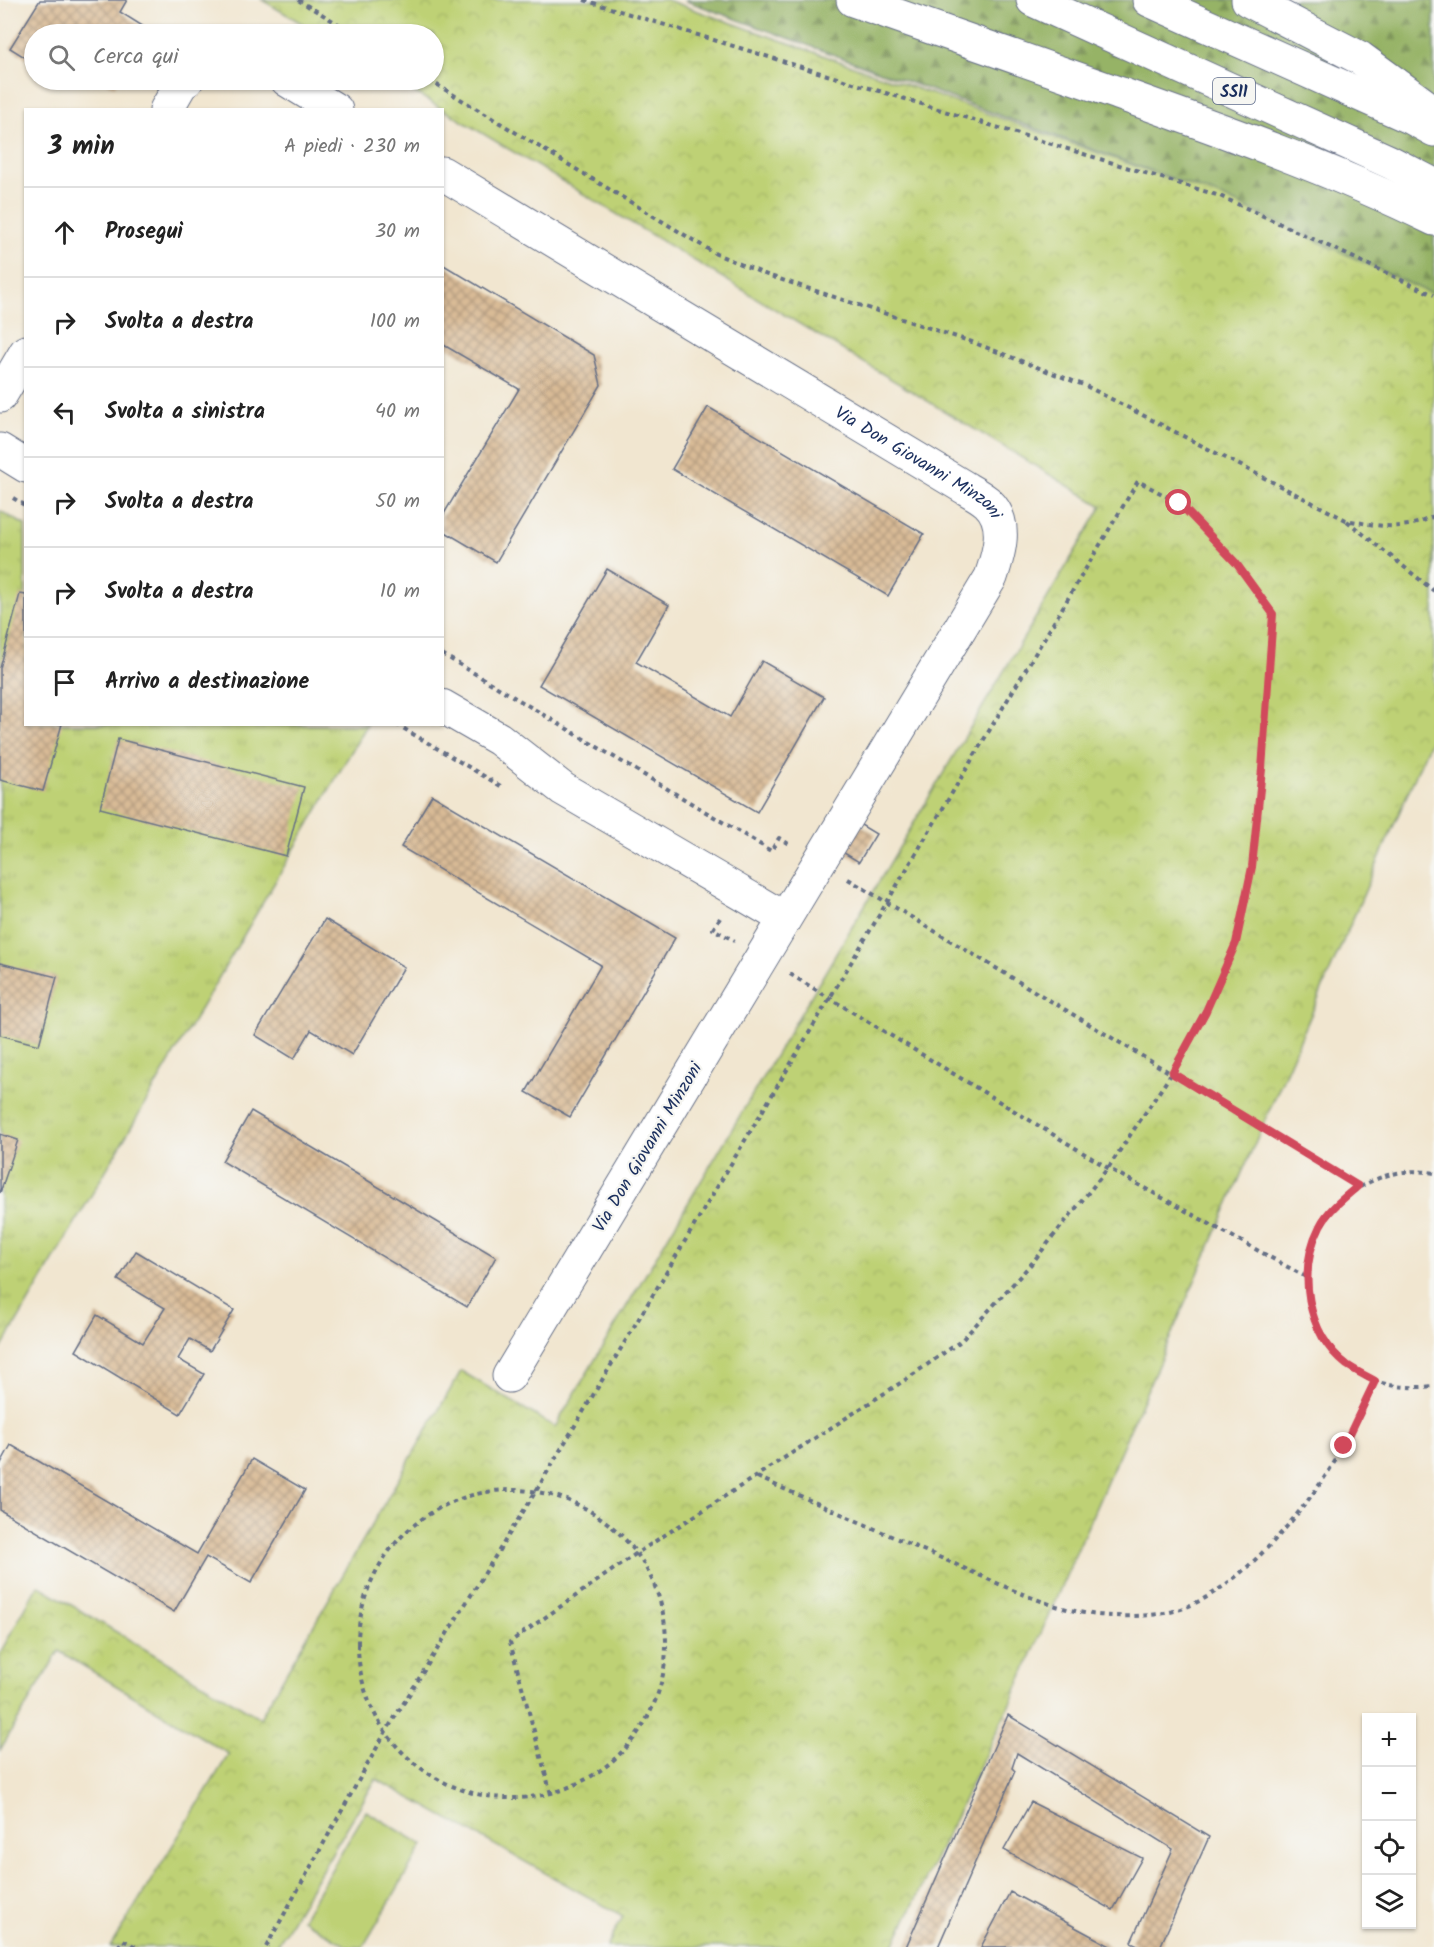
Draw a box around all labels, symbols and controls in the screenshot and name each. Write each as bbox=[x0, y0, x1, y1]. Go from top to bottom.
search box bbox=[24, 24, 444, 90]
text: Cerca qui bbox=[93, 40, 179, 75]
icon: search bbox=[45, 41, 78, 74]
road number: SS11 bbox=[1213, 78, 1255, 104]
text: 3 min bbox=[48, 126, 115, 168]
text: A piedi · 230 m bbox=[284, 131, 420, 163]
text: Prosegui bbox=[105, 215, 183, 250]
icon: ahead bbox=[48, 216, 81, 249]
text: 30 m bbox=[375, 216, 420, 248]
text: Svolta a destra bbox=[105, 305, 254, 340]
icon: right bbox=[48, 306, 81, 339]
text: 100 m bbox=[370, 306, 420, 338]
text: Svolta a sinistra bbox=[105, 395, 265, 430]
icon: left bbox=[48, 396, 81, 429]
text: 40 m bbox=[375, 396, 420, 428]
street label: Via Don Giovanni Minzoni bbox=[829, 399, 1010, 524]
text: Svolta a destra bbox=[105, 485, 254, 520]
icon: right bbox=[48, 486, 81, 519]
text: 50 m bbox=[375, 486, 420, 518]
route start bbox=[1165, 489, 1191, 515]
text: Svolta a destra bbox=[105, 575, 254, 610]
icon: right bbox=[48, 576, 81, 609]
text: 10 m bbox=[380, 576, 420, 608]
text: Arrivo a destinazione bbox=[105, 665, 309, 700]
icon: arrive bbox=[48, 666, 81, 699]
street label: Via Don Giovanni Minzoni bbox=[586, 1056, 711, 1239]
route end bbox=[1330, 1432, 1356, 1458]
map controls bbox=[1362, 1713, 1416, 1929]
button: + bbox=[1362, 1713, 1416, 1767]
button: − bbox=[1362, 1767, 1416, 1821]
button: locate bbox=[1362, 1821, 1416, 1875]
button: layers bbox=[1362, 1875, 1416, 1929]

